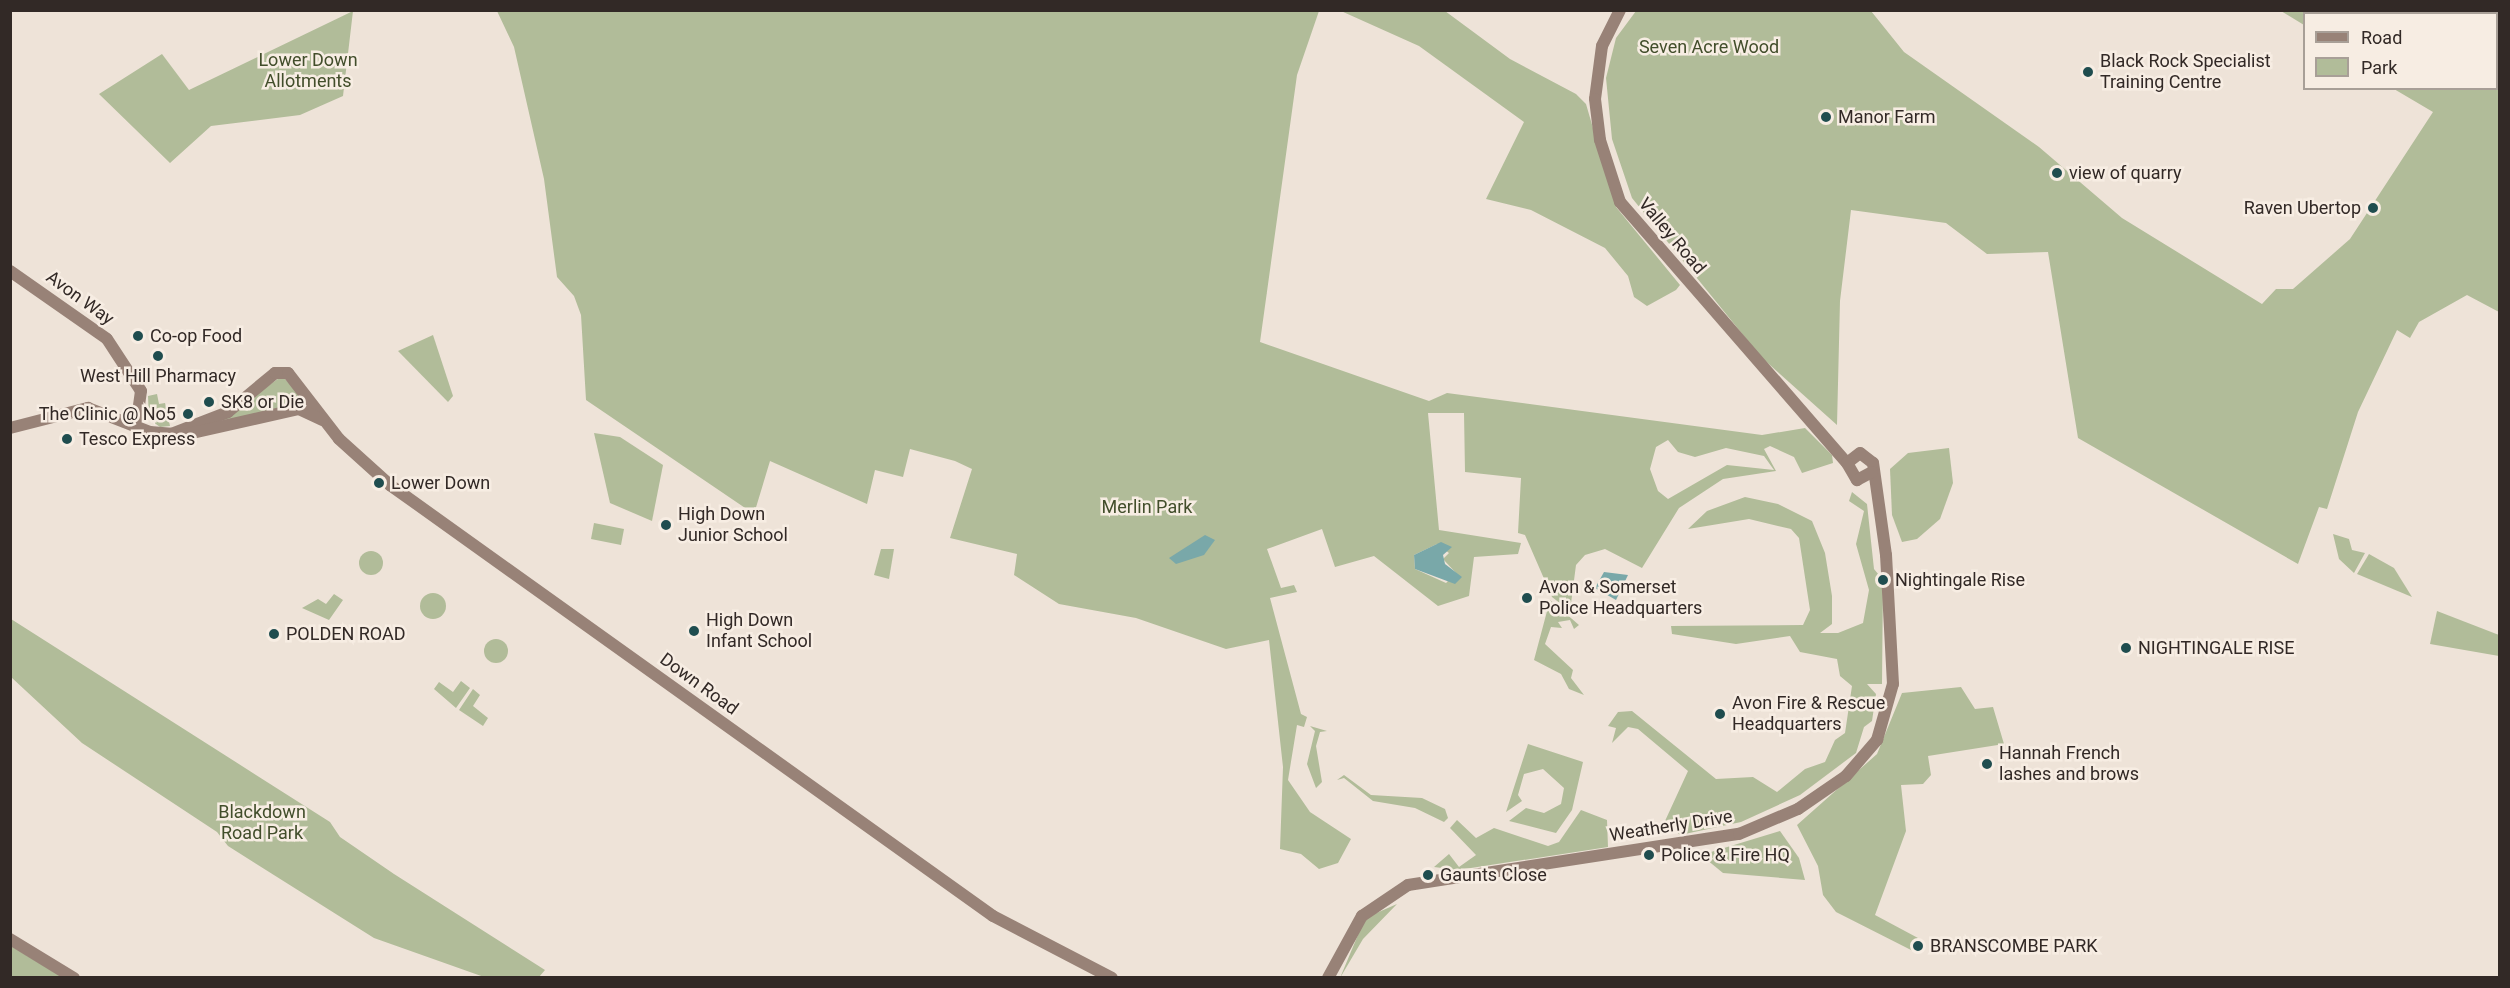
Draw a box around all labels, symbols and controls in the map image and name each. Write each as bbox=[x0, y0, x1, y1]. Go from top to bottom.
legend bbox=[2303, 12, 2498, 90]
text: Road bbox=[2361, 27, 2402, 48]
park label: Seven Acre Wood bbox=[1639, 36, 1779, 58]
park label: Lower Down Allotments bbox=[258, 50, 358, 92]
place label: Black Rock Specialist Training Centre bbox=[2100, 51, 2271, 94]
text: Park bbox=[2361, 57, 2397, 78]
marker: Black Rock Specialist Training Centre bbox=[2081, 65, 2095, 79]
place label: Manor Farm bbox=[1838, 106, 1936, 128]
marker: Manor Farm bbox=[1819, 110, 1833, 124]
place label: view of quarry bbox=[2069, 162, 2181, 184]
marker: view of quarry bbox=[2050, 166, 2064, 180]
street label: Valley Road bbox=[1634, 193, 1710, 279]
place label: Raven Ubertop bbox=[2244, 197, 2361, 219]
marker: Raven Ubertop bbox=[2366, 201, 2380, 215]
street label: Avon Way bbox=[42, 266, 118, 330]
place label: Co-op Food bbox=[150, 325, 242, 347]
marker: Co-op Food bbox=[131, 329, 145, 343]
marker: West Hill Pharmacy bbox=[151, 349, 165, 363]
place label: West Hill Pharmacy bbox=[80, 365, 236, 387]
place label: SK8 or Die bbox=[221, 391, 304, 413]
marker: SK8 or Die bbox=[202, 395, 216, 409]
place label: The Clinic @ No5 bbox=[39, 403, 176, 425]
marker: The Clinic @ No5 bbox=[181, 407, 195, 421]
place label: Tesco Express bbox=[79, 428, 195, 450]
marker: Tesco Express bbox=[60, 432, 74, 446]
place label: Lower Down bbox=[391, 472, 490, 494]
marker: Lower Down bbox=[372, 476, 386, 490]
park label: Merlin Park bbox=[1102, 496, 1192, 518]
place label: High Down Junior School bbox=[678, 504, 788, 546]
marker: High Down Junior School bbox=[659, 518, 673, 532]
place label: Nightingale Rise bbox=[1895, 569, 2025, 591]
marker: Nightingale Rise bbox=[1876, 573, 1890, 587]
place label: Avon & Somerset Police Headquarters bbox=[1539, 577, 1702, 620]
marker: Avon & Somerset Police Headquarters bbox=[1520, 591, 1534, 605]
place label: High Down Infant School bbox=[706, 610, 812, 652]
place label: POLDEN ROAD bbox=[286, 623, 406, 645]
marker: High Down Infant School bbox=[687, 624, 701, 638]
marker: POLDEN ROAD bbox=[267, 627, 281, 641]
place label: NIGHTINGALE RISE bbox=[2138, 637, 2294, 659]
marker: NIGHTINGALE RISE bbox=[2119, 641, 2133, 655]
street label: Down Road bbox=[656, 648, 742, 720]
place label: Avon Fire & Rescue Headquarters bbox=[1732, 693, 1885, 736]
marker: Avon Fire & Rescue Headquarters bbox=[1713, 707, 1727, 721]
place label: Hannah French lashes and brows bbox=[1999, 743, 2139, 786]
marker: Hannah French lashes and brows bbox=[1980, 757, 1994, 771]
park label: Blackdown Road Park bbox=[218, 802, 306, 844]
street label: Weatherly Drive bbox=[1608, 806, 1734, 846]
place label: Police & Fire HQ bbox=[1661, 844, 1790, 866]
marker: Police & Fire HQ bbox=[1642, 848, 1656, 862]
place label: Gaunts Close bbox=[1440, 864, 1547, 886]
marker: Gaunts Close bbox=[1421, 868, 1435, 882]
place label: BRANSCOMBE PARK bbox=[1930, 935, 2098, 957]
marker: BRANSCOMBE PARK bbox=[1911, 939, 1925, 953]

